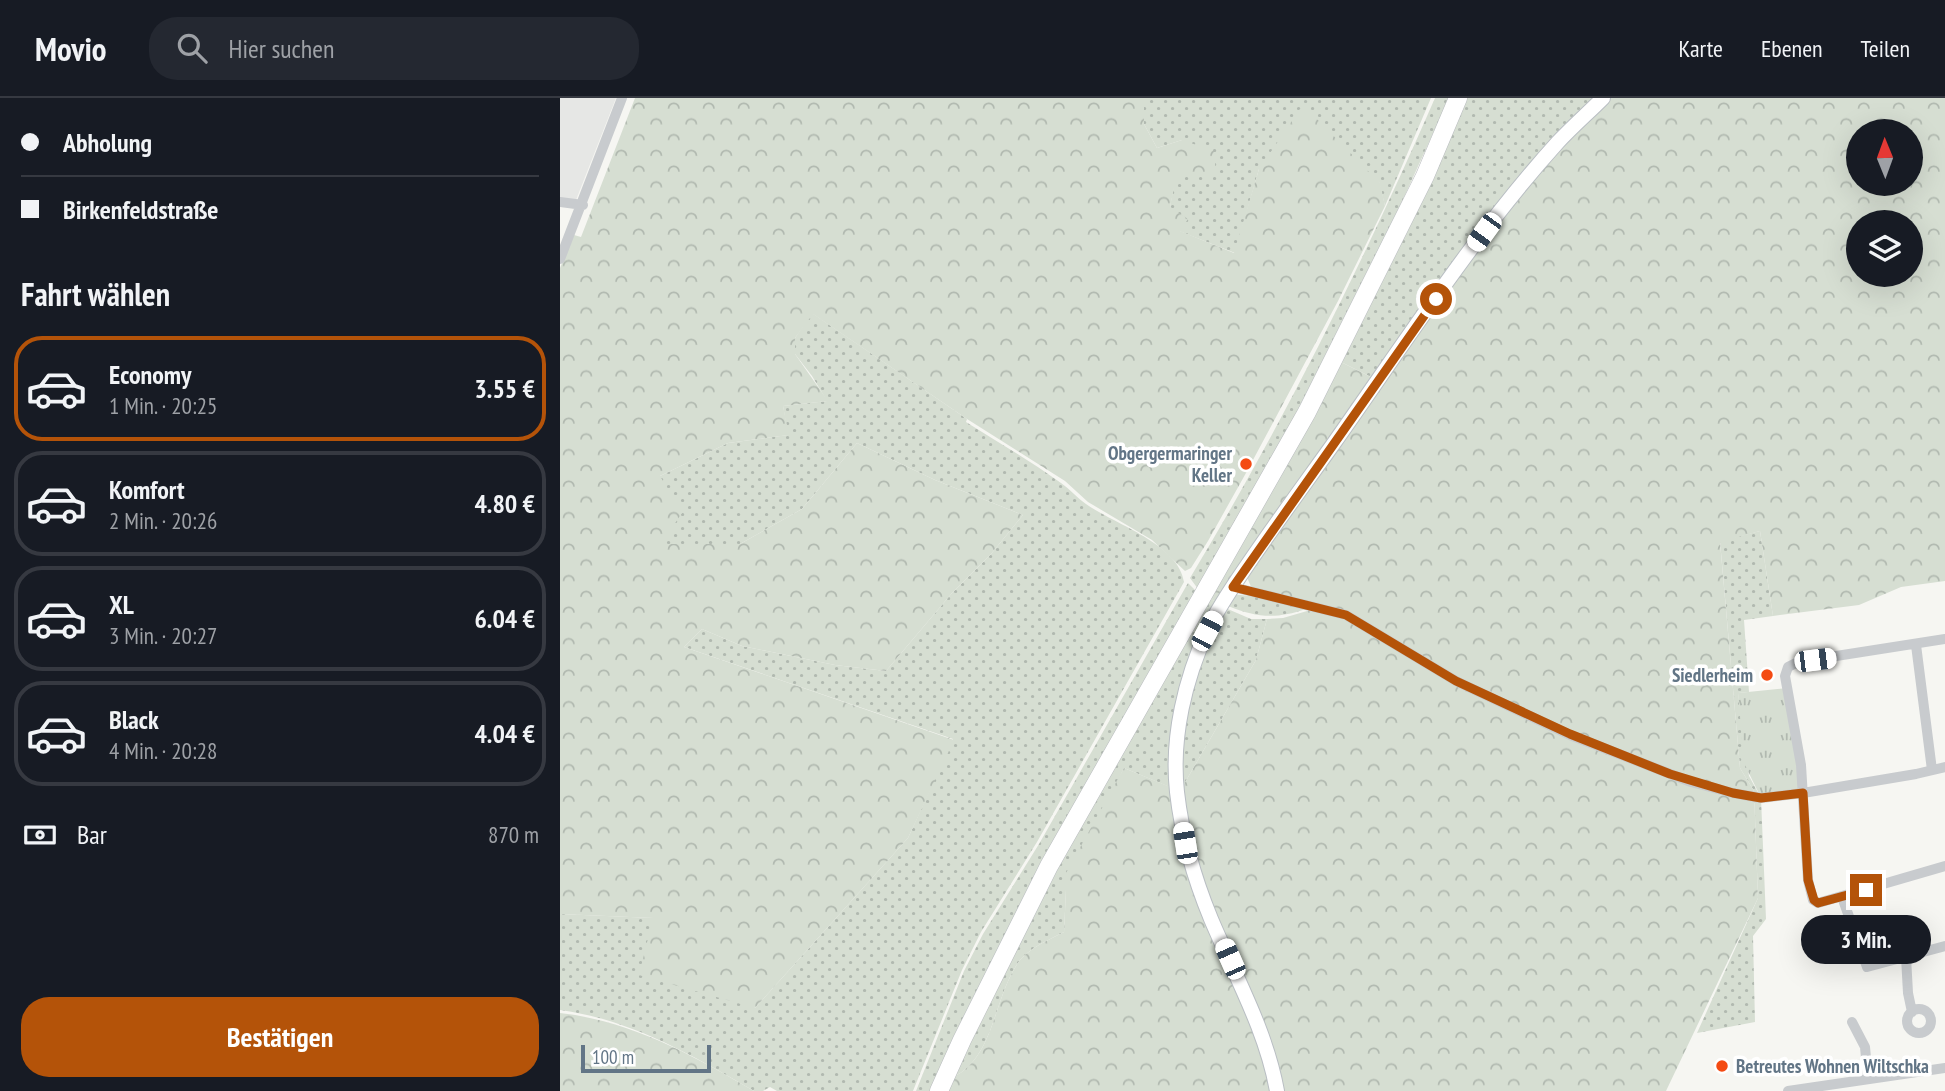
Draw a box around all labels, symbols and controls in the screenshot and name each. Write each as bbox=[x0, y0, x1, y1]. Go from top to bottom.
search box bbox=[149, 17, 639, 80]
text: Movio bbox=[35, 27, 107, 70]
icon: search bbox=[173, 29, 211, 67]
text: Hier suchen bbox=[229, 32, 334, 65]
text: Karte bbox=[1679, 33, 1723, 64]
text: Ebenen bbox=[1761, 33, 1823, 64]
text: Teilen bbox=[1861, 33, 1910, 64]
north arrow bbox=[1846, 119, 1923, 196]
map controls bbox=[1846, 119, 1923, 287]
text: Abholung bbox=[63, 126, 152, 159]
text: Birkenfeldstraße bbox=[63, 193, 218, 226]
car bbox=[1464, 209, 1505, 255]
button: layers bbox=[1846, 210, 1923, 287]
text: Fahrt wählen bbox=[21, 273, 170, 315]
route start bbox=[1420, 283, 1452, 315]
icon: car bbox=[25, 357, 88, 420]
text: Economy bbox=[109, 358, 191, 391]
text: 3.55 € bbox=[474, 372, 535, 405]
text: 1 Min. · 20:25 bbox=[109, 391, 217, 420]
place label: Obgergermaringer Keller bbox=[1108, 441, 1232, 487]
marker: Obgergermaringer Keller bbox=[1238, 456, 1254, 472]
icon: car bbox=[25, 472, 88, 535]
text: Komfort bbox=[109, 473, 185, 506]
text: 4.80 € bbox=[474, 487, 535, 520]
text: 2 Min. · 20:26 bbox=[109, 506, 217, 535]
icon: car bbox=[25, 587, 88, 650]
text: XL bbox=[109, 588, 134, 621]
text: 6.04 € bbox=[474, 602, 535, 635]
car bbox=[1188, 608, 1227, 654]
text: 3 Min. · 20:27 bbox=[109, 621, 217, 650]
car bbox=[1793, 647, 1838, 673]
place label: Siedlerheim bbox=[1672, 663, 1753, 687]
marker: Siedlerheim bbox=[1759, 667, 1775, 683]
icon: car bbox=[25, 702, 88, 765]
text: Black bbox=[109, 703, 159, 736]
text: 4.04 € bbox=[474, 717, 535, 750]
text: 4 Min. · 20:28 bbox=[109, 736, 217, 765]
icon: cash bbox=[21, 816, 59, 854]
text: Bar bbox=[77, 818, 107, 851]
text: 870 m bbox=[488, 820, 539, 849]
car bbox=[1172, 821, 1199, 865]
route end bbox=[1850, 874, 1882, 906]
callout: 3 Min. bbox=[1801, 914, 1931, 964]
text: 3 Min. bbox=[1840, 925, 1892, 954]
car bbox=[1212, 936, 1249, 982]
button: Bestätigen bbox=[21, 997, 539, 1077]
scale bar bbox=[581, 1042, 710, 1074]
text: 100 m bbox=[592, 1045, 634, 1069]
place label: Betreutes Wohnen Wiltschka bbox=[1736, 1054, 1929, 1078]
marker: Betreutes Wohnen Wiltschka bbox=[1714, 1058, 1730, 1074]

